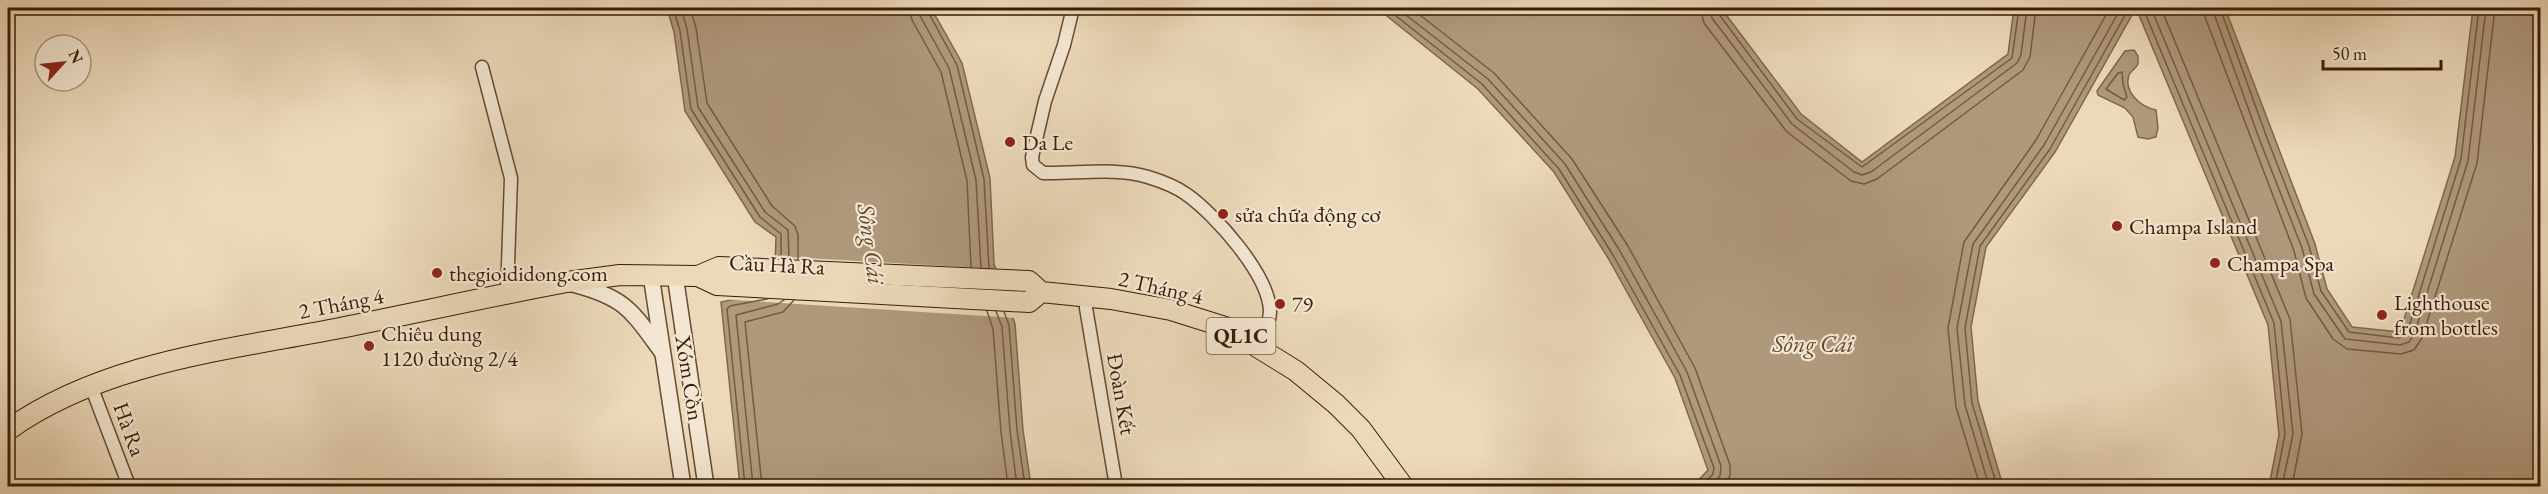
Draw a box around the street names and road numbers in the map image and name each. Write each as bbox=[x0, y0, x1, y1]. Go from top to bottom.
street label: Cầu Hà Ra bbox=[728, 248, 826, 281]
street label: 2 Tháng 4 bbox=[1116, 264, 1206, 311]
street label: 2 Tháng 4 bbox=[296, 281, 386, 326]
road number: QL1C bbox=[1206, 318, 1276, 354]
street label: Xóm Cồn bbox=[668, 332, 711, 423]
street label: Đoàn Kết bbox=[1100, 351, 1143, 437]
street label: Hà Ra bbox=[106, 398, 153, 460]

